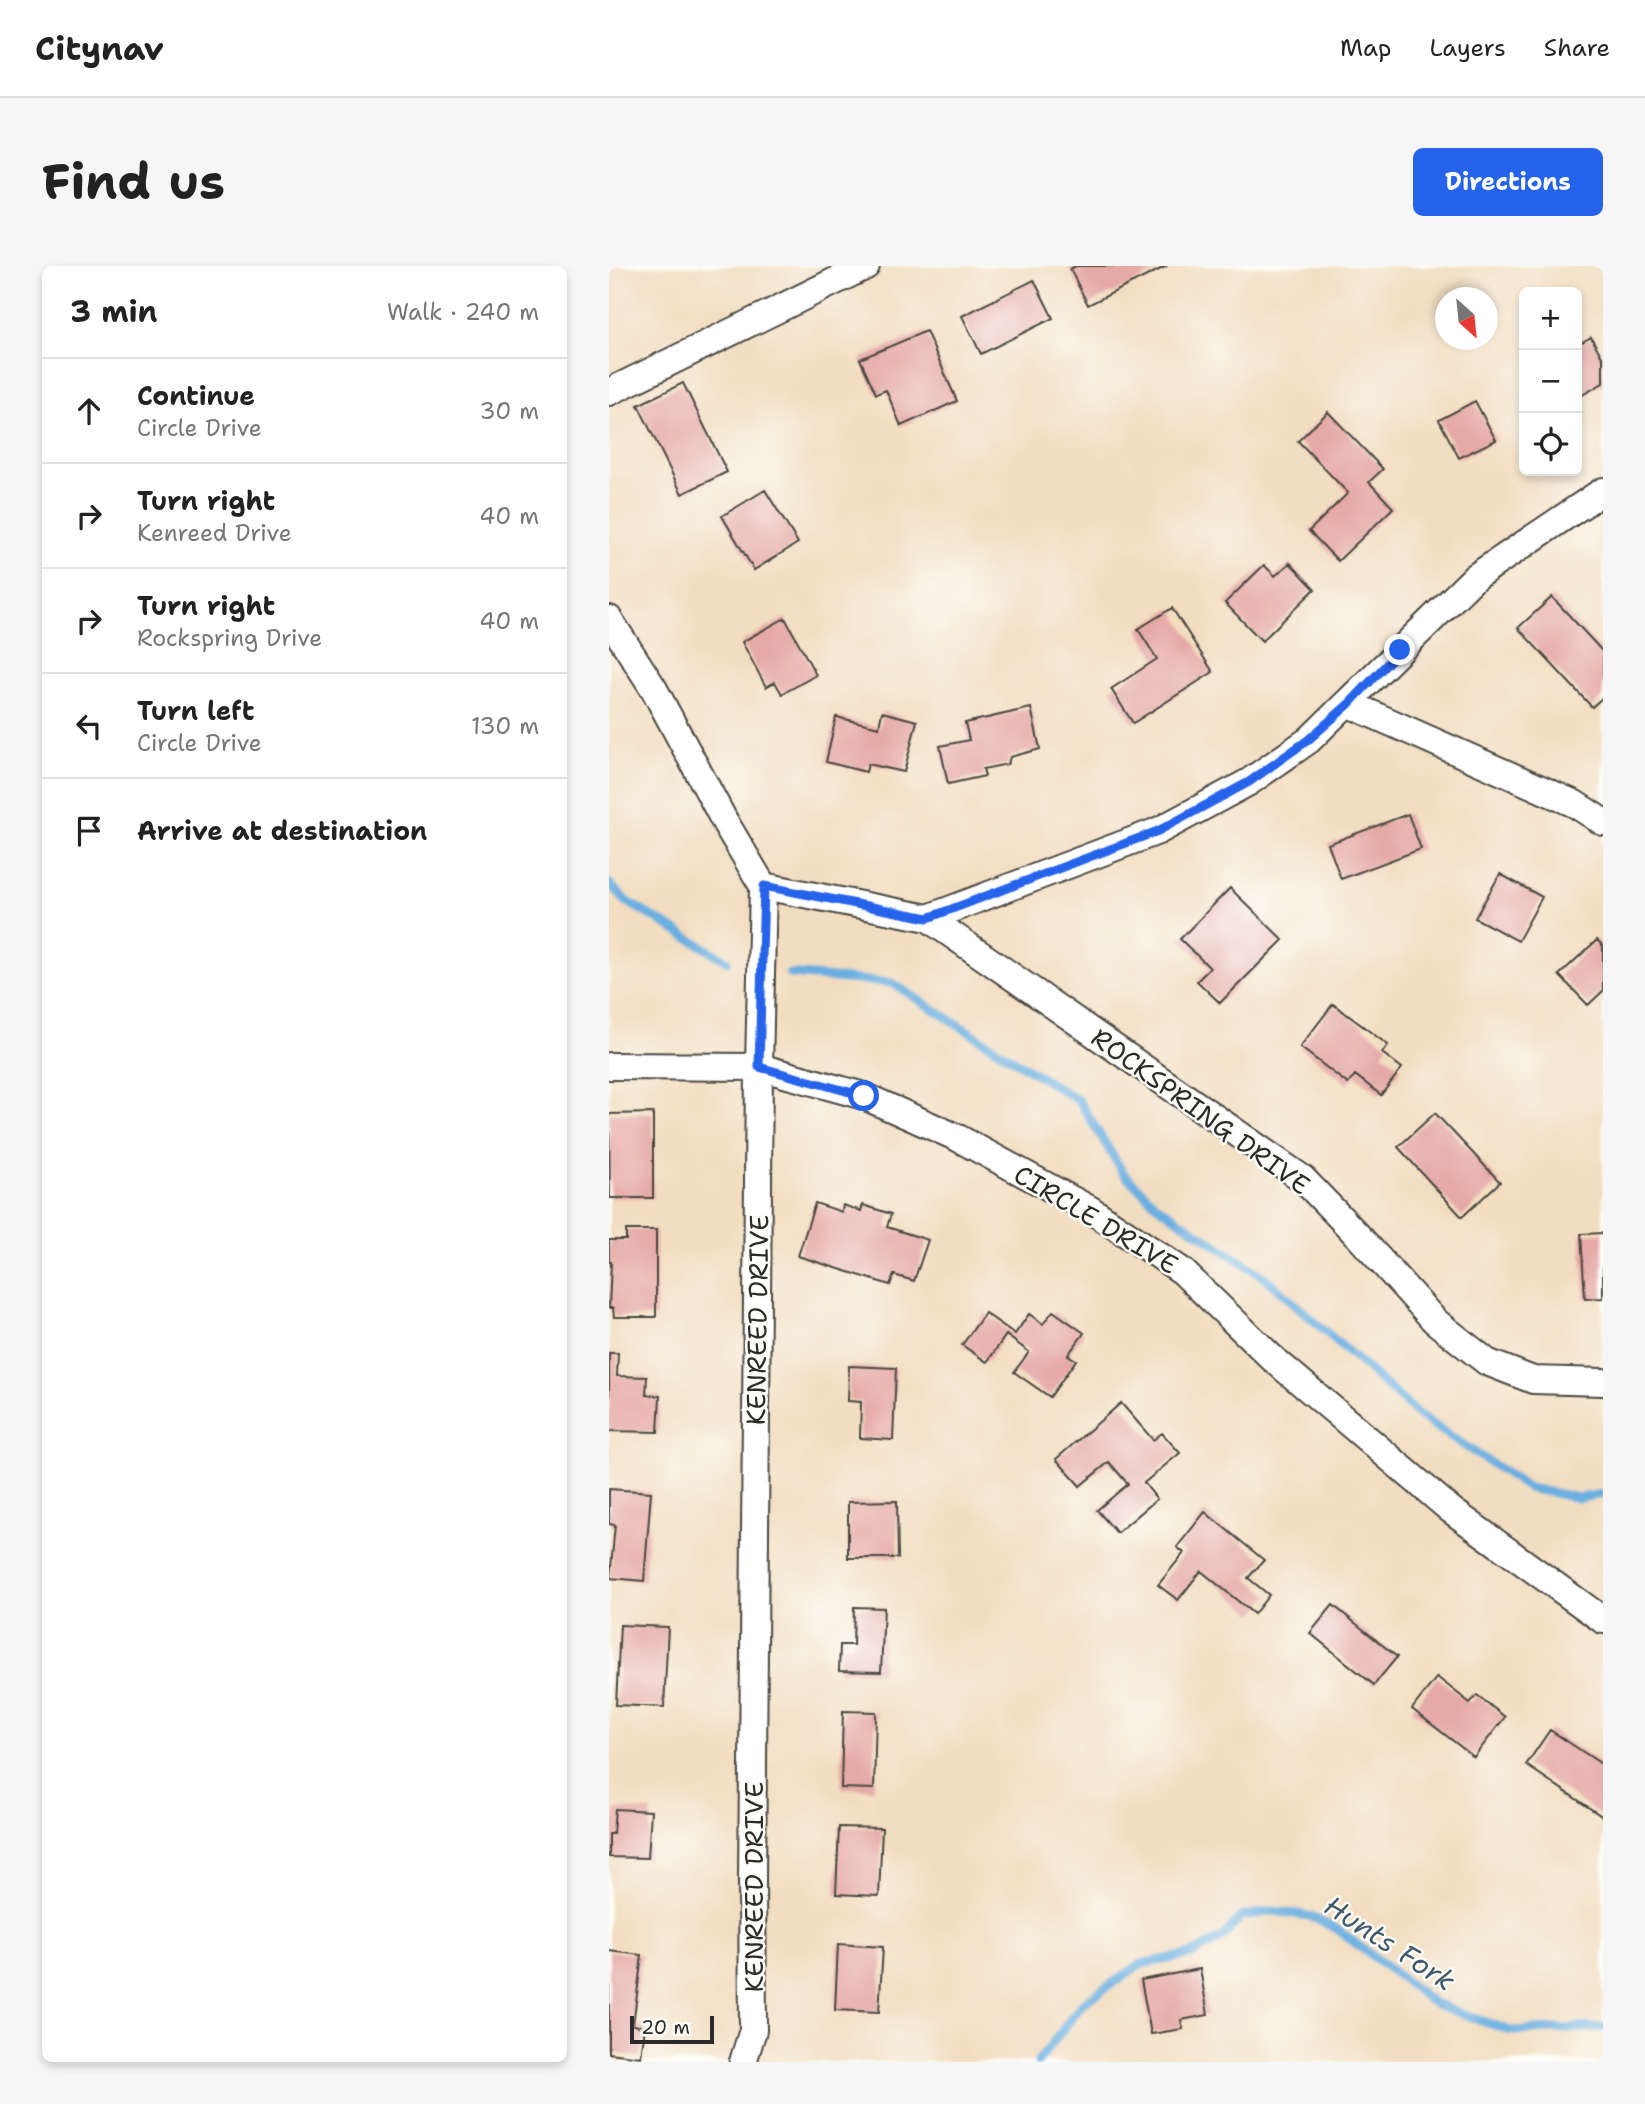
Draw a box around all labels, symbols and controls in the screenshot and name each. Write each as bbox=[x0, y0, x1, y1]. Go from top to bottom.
text: Citynav bbox=[35, 26, 164, 71]
text: Map bbox=[1340, 32, 1391, 64]
text: Layers bbox=[1429, 32, 1506, 64]
text: Share bbox=[1544, 32, 1610, 64]
button: Directions bbox=[1413, 148, 1603, 216]
text: Find us bbox=[42, 149, 225, 215]
north arrow bbox=[1435, 287, 1498, 350]
map controls bbox=[1519, 287, 1582, 476]
button: + bbox=[1519, 287, 1582, 350]
text: 3 min bbox=[70, 291, 157, 332]
text: Walk · 240 m bbox=[387, 297, 539, 327]
button: − bbox=[1519, 350, 1582, 413]
text: Continue bbox=[137, 378, 255, 413]
icon: ahead bbox=[70, 392, 108, 430]
text: 30 m bbox=[480, 396, 539, 426]
text: Circle Drive bbox=[137, 413, 262, 443]
button: locate bbox=[1519, 413, 1582, 476]
text: Turn right bbox=[137, 483, 275, 518]
icon: right bbox=[70, 497, 108, 535]
text: 40 m bbox=[479, 501, 539, 531]
text: Kenreed Drive bbox=[137, 518, 292, 548]
text: Turn right bbox=[137, 588, 275, 623]
icon: right bbox=[70, 602, 108, 640]
text: 40 m bbox=[479, 606, 539, 636]
text: Rockspring Drive bbox=[137, 623, 322, 653]
route end bbox=[1384, 634, 1415, 665]
text: Turn left bbox=[137, 693, 254, 728]
icon: left bbox=[70, 707, 108, 745]
text: 130 m bbox=[471, 711, 539, 741]
text: Circle Drive bbox=[137, 728, 262, 758]
icon: arrive bbox=[70, 812, 108, 850]
text: Arrive at destination bbox=[137, 813, 427, 848]
street label: ROCKSPRING DRIVE bbox=[1085, 1020, 1317, 1202]
route start bbox=[848, 1080, 879, 1111]
street label: CIRCLE DRIVE bbox=[1008, 1156, 1184, 1282]
street label: KENREED DRIVE bbox=[738, 1214, 776, 1426]
street label: KENREED DRIVE bbox=[736, 1782, 771, 1992]
water label: Hunts Fork bbox=[1317, 1886, 1463, 2000]
scale bar bbox=[630, 2013, 714, 2045]
text: 20 m bbox=[641, 2015, 690, 2040]

